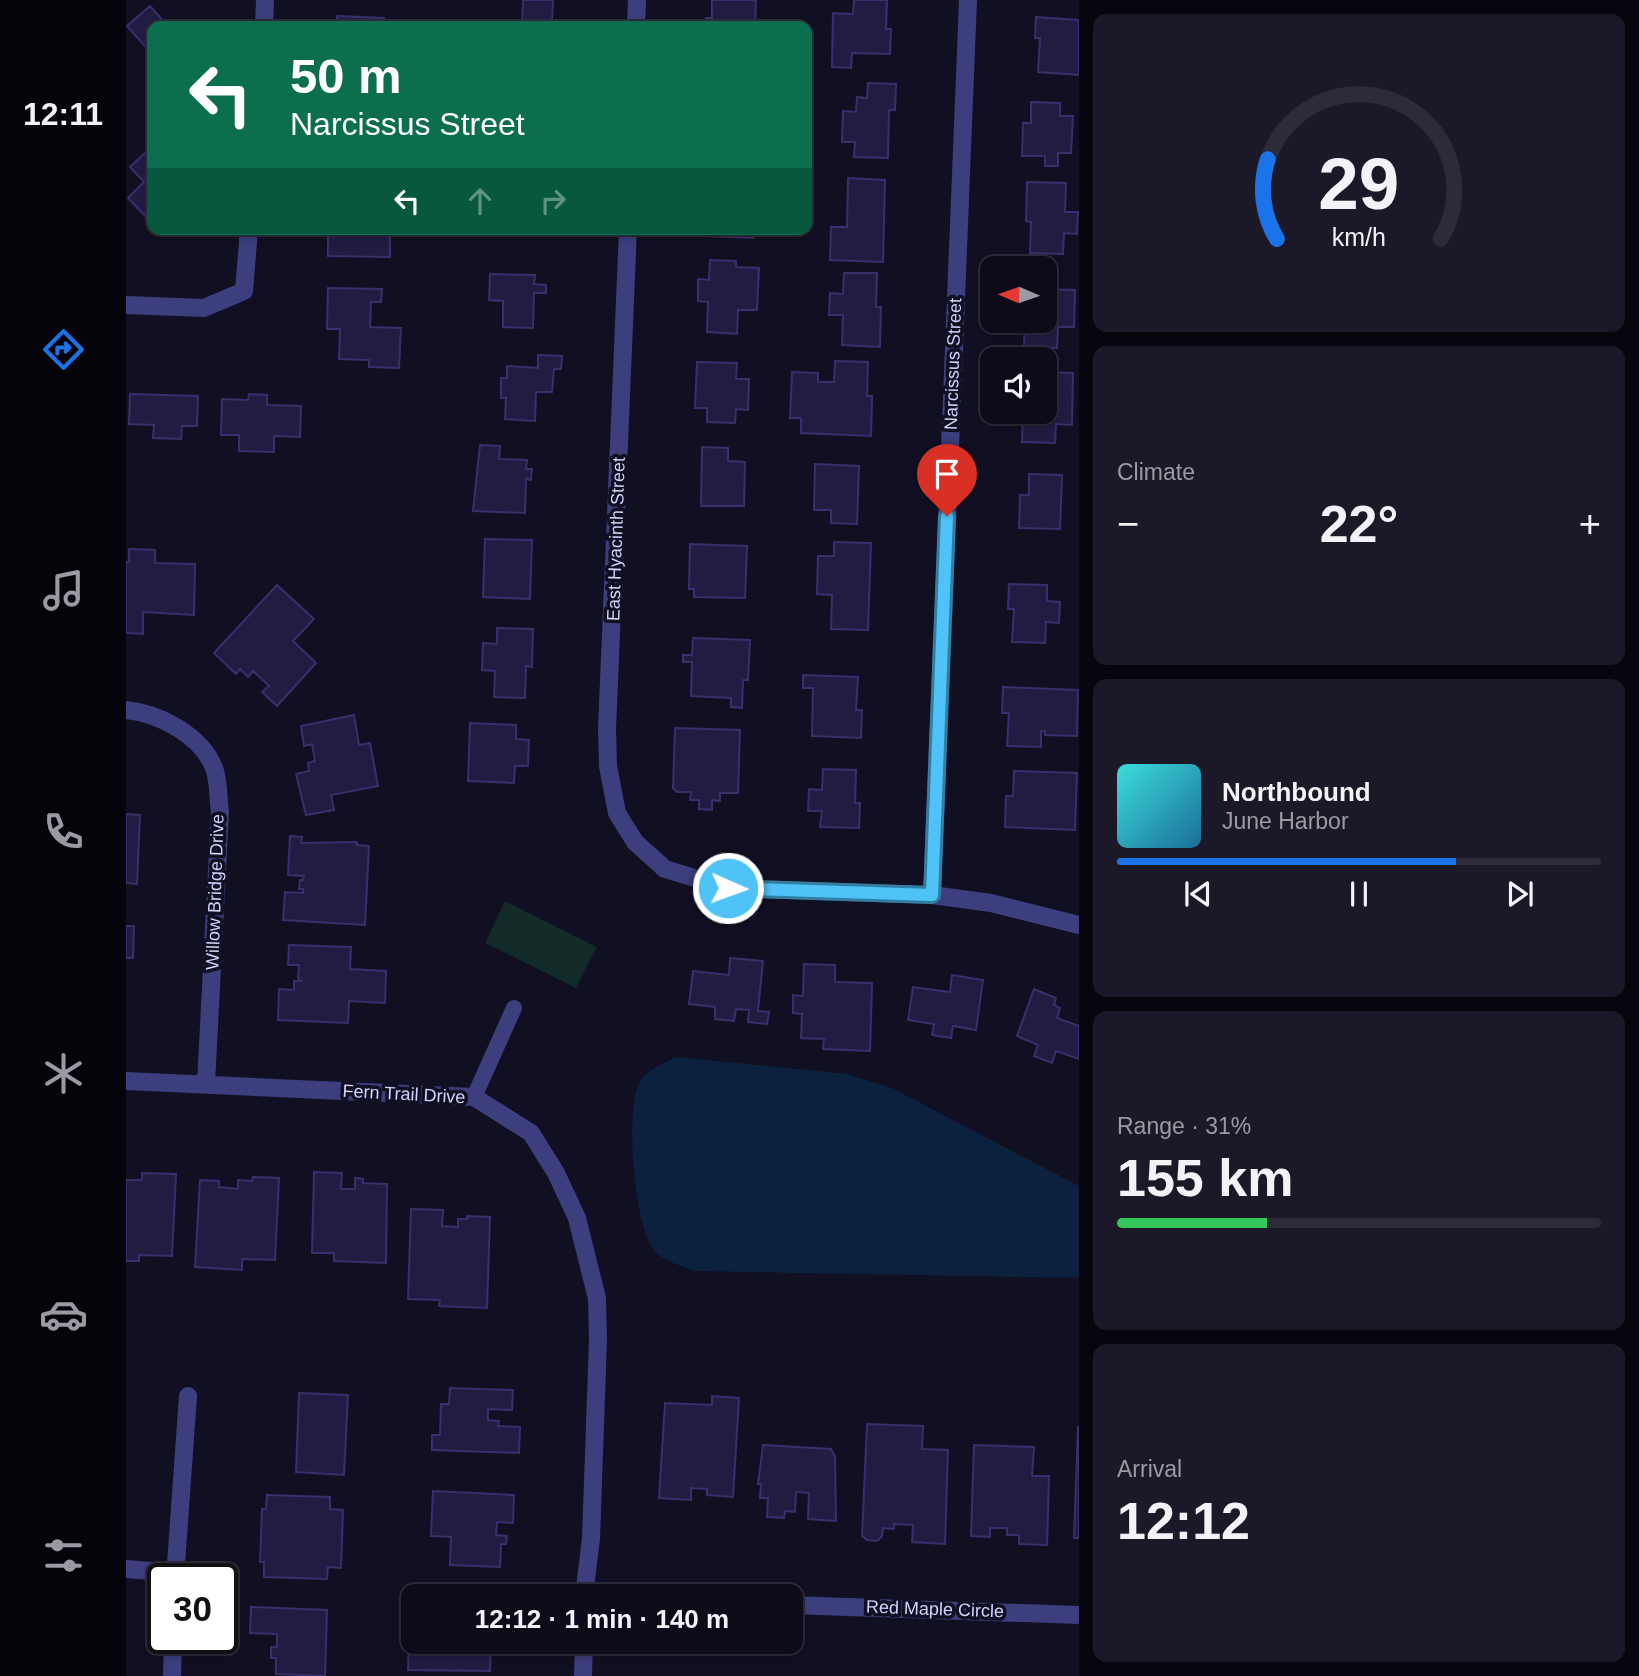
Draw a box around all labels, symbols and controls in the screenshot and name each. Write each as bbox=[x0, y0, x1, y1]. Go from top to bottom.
icon: left bbox=[175, 49, 266, 140]
text: 50 m bbox=[290, 49, 402, 103]
text: 12:11 bbox=[23, 96, 103, 132]
text: Narcissus Street bbox=[290, 106, 525, 142]
text: 29 bbox=[1319, 144, 1399, 225]
icon: left bbox=[388, 182, 426, 220]
icon: ahead bbox=[461, 182, 499, 220]
icon: right bbox=[534, 182, 572, 220]
text: km/h bbox=[1332, 223, 1386, 251]
north arrow bbox=[980, 256, 1057, 332]
map controls bbox=[980, 256, 1057, 424]
street label: Narcissus Street bbox=[941, 298, 965, 430]
icon: directions bbox=[39, 325, 88, 374]
button: sound bbox=[980, 347, 1057, 424]
pin bbox=[917, 444, 977, 516]
icon: arrive bbox=[928, 455, 966, 493]
street label: East Hyacinth Street bbox=[603, 457, 629, 621]
text: Climate bbox=[1117, 459, 1195, 485]
text: 22° bbox=[1320, 495, 1398, 553]
text: − bbox=[1117, 503, 1139, 545]
text: + bbox=[1579, 503, 1601, 545]
icon: music bbox=[39, 566, 88, 615]
text: Northbound bbox=[1222, 777, 1371, 807]
icon: phone bbox=[39, 807, 88, 856]
text: June Harbor bbox=[1222, 808, 1349, 834]
street label: Willow Bridge Drive bbox=[202, 814, 228, 970]
position arrow bbox=[691, 851, 765, 925]
icon: previous bbox=[1179, 875, 1217, 913]
icon: pause bbox=[1340, 875, 1378, 913]
icon: next bbox=[1501, 875, 1539, 913]
icon: climate bbox=[39, 1049, 88, 1098]
street label: Fern Trail Drive bbox=[342, 1081, 466, 1107]
text: Range · 31% bbox=[1117, 1113, 1251, 1139]
text: 155 km bbox=[1117, 1149, 1293, 1207]
icon: car bbox=[39, 1290, 88, 1339]
text: Arrival bbox=[1117, 1456, 1182, 1482]
text: 12:12 bbox=[1117, 1492, 1250, 1550]
icon: filters bbox=[39, 1531, 88, 1580]
speed limit sign: 30 bbox=[147, 1563, 238, 1654]
street label: Red Maple Circle bbox=[866, 1597, 1004, 1621]
text: 12:12 · 1 min · 140 m bbox=[475, 1604, 729, 1634]

